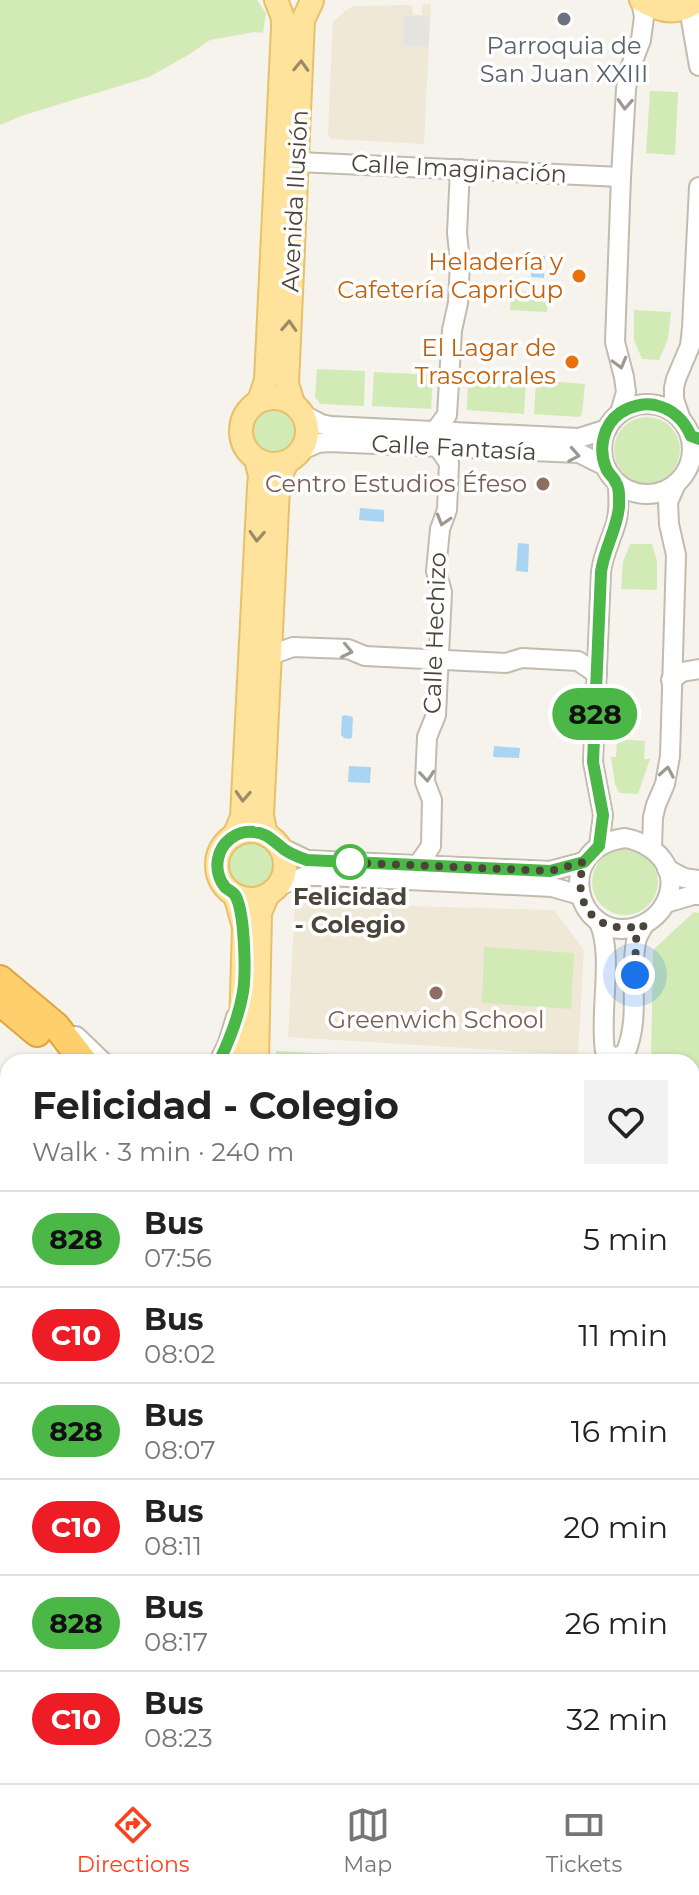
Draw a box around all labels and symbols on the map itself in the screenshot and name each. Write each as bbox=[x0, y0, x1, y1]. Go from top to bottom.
marker: Parroquia de San Juan XXIII bbox=[555, 10, 573, 28]
place label: Parroquia de San Juan XXIII bbox=[480, 31, 648, 88]
one-way arrow bbox=[293, 59, 310, 72]
one-way arrow bbox=[617, 98, 634, 111]
street label: Avenida Ilusión bbox=[275, 109, 314, 293]
street label: Calle Imaginación bbox=[350, 148, 568, 189]
place label: Heladería y Cafetería CapriCup bbox=[337, 247, 563, 304]
marker: Heladería y Cafetería CapriCup bbox=[570, 267, 588, 285]
one-way arrow bbox=[281, 319, 298, 332]
place label: El Lagar de Trascorrales bbox=[415, 333, 556, 390]
marker: El Lagar de Trascorrales bbox=[563, 353, 581, 371]
one-way arrow bbox=[611, 355, 628, 369]
street label: Calle Fantasía bbox=[371, 429, 537, 466]
one-way arrow bbox=[567, 446, 580, 463]
place label: Centro Estudios Éfeso bbox=[265, 469, 527, 498]
marker: Centro Estudios Éfeso bbox=[534, 475, 552, 493]
one-way arrow bbox=[436, 513, 452, 526]
one-way arrow bbox=[248, 530, 265, 543]
street label: Calle Hechizo bbox=[417, 552, 452, 714]
one-way arrow bbox=[339, 642, 353, 659]
line badge: 828 bbox=[549, 688, 641, 740]
one-way arrow bbox=[658, 765, 675, 779]
one-way arrow bbox=[419, 770, 436, 783]
one-way arrow bbox=[235, 790, 252, 803]
marker: Felicidad - Colegio bbox=[333, 845, 367, 879]
place label: Felicidad - Colegio bbox=[293, 882, 407, 939]
your location bbox=[615, 955, 655, 995]
marker: Greenwich School bbox=[427, 984, 445, 1002]
place label: Greenwich School bbox=[327, 1005, 545, 1034]

